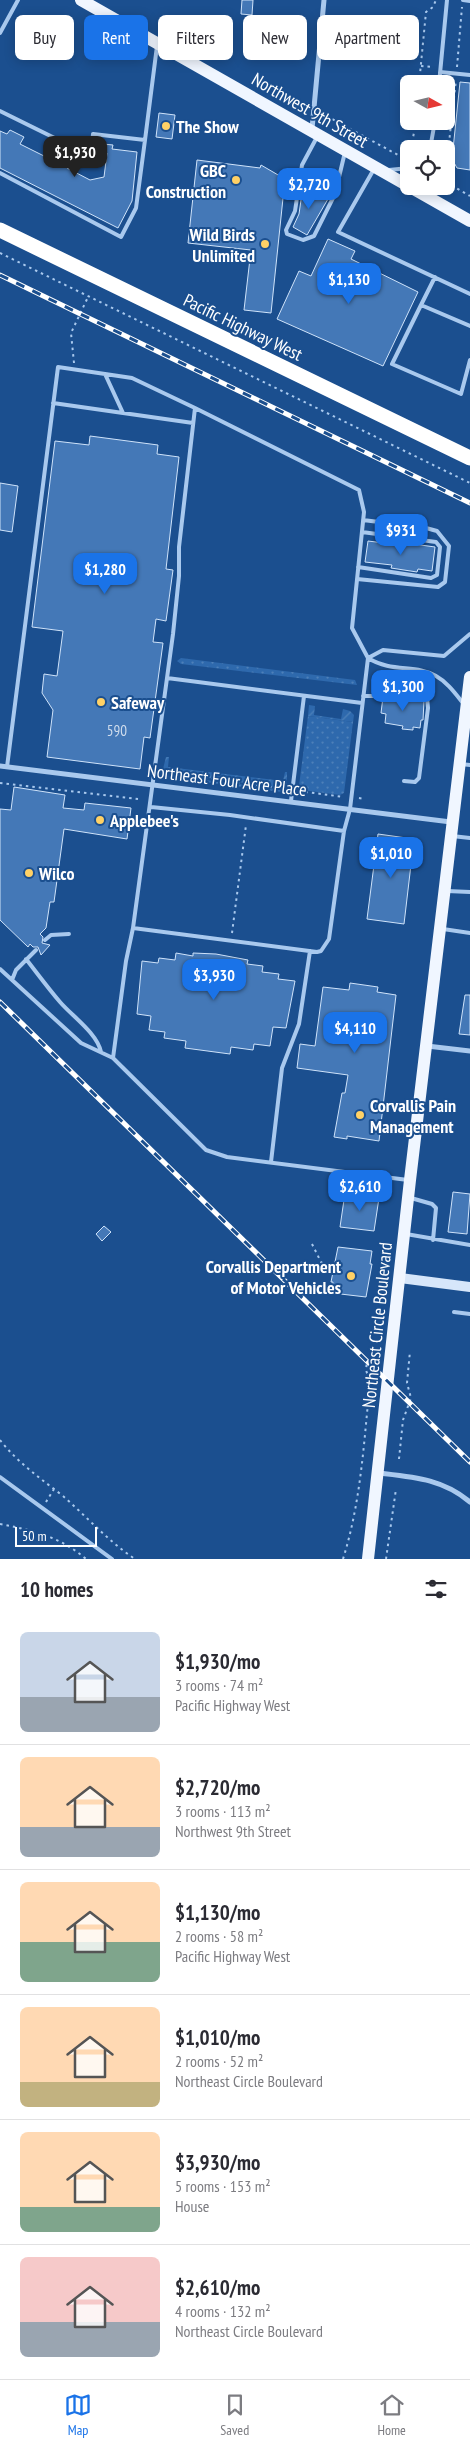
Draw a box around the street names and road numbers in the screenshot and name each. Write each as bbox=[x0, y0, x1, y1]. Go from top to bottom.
street label: Northwest 9th Street bbox=[248, 67, 372, 153]
street label: Pacific Highway West bbox=[180, 288, 306, 366]
street label: Northeast Four Acre Place bbox=[146, 759, 308, 801]
street label: Northeast Circle Boulevard bbox=[357, 1241, 397, 1409]

